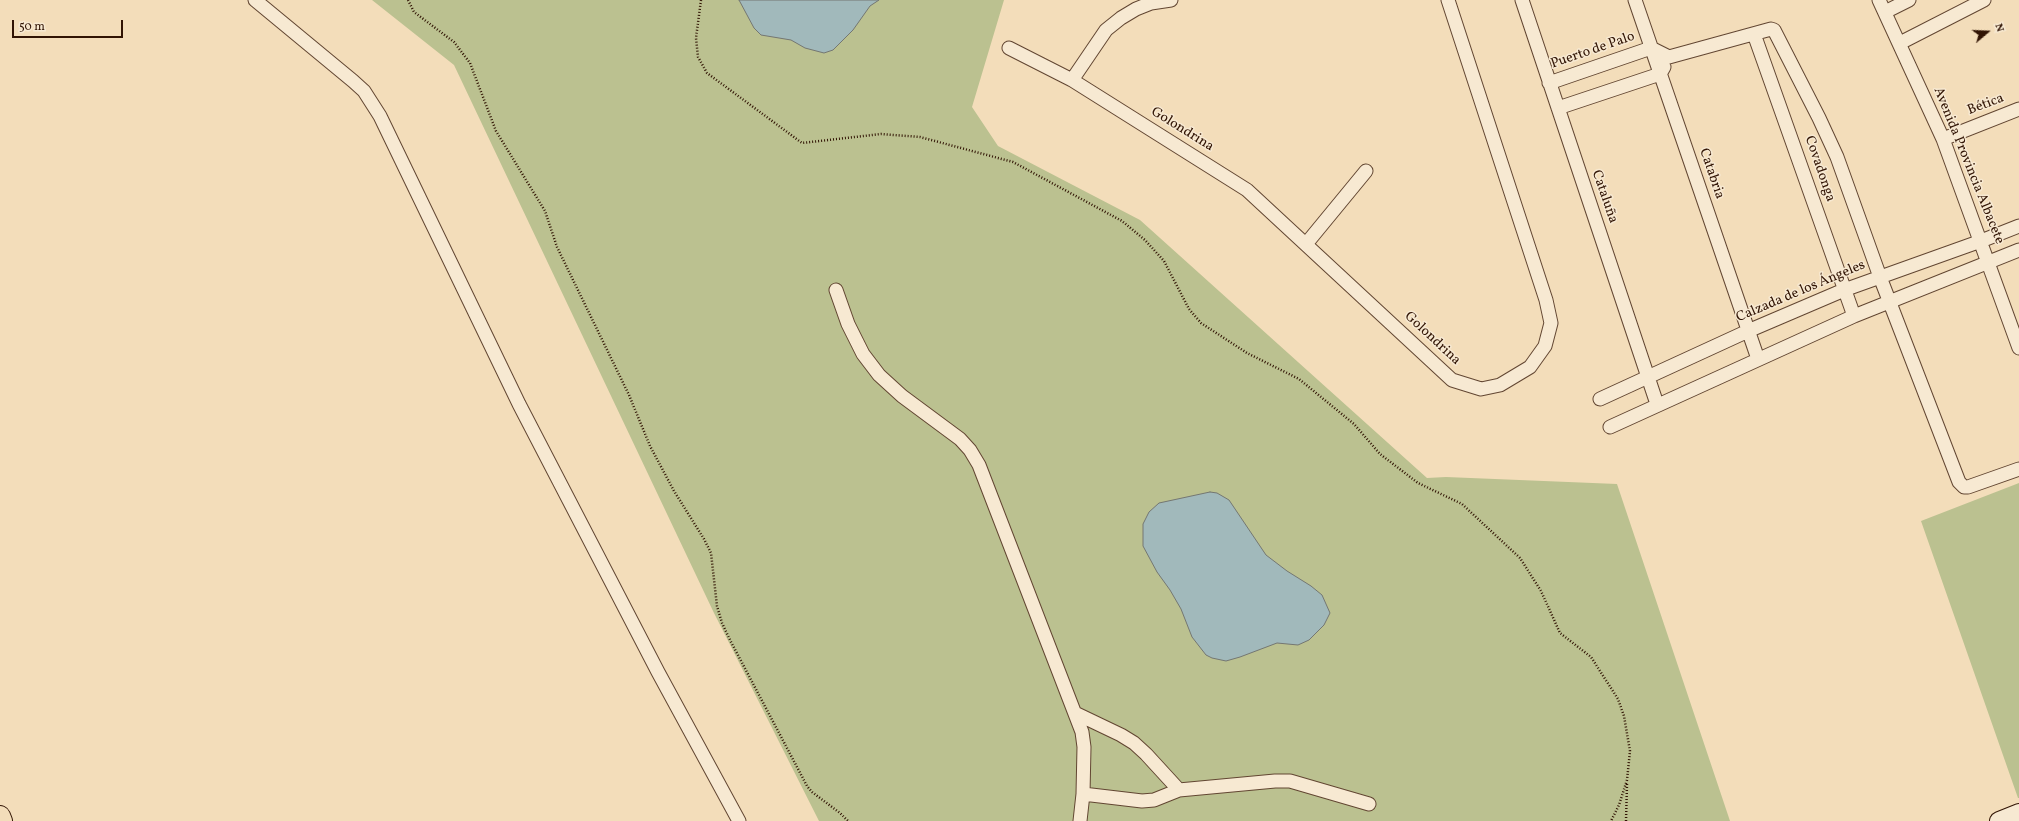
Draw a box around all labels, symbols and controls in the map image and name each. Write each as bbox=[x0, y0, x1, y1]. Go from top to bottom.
scale bar bbox=[14, 12, 125, 38]
north arrow bbox=[1967, 12, 2007, 52]
text: 50 m bbox=[19, 19, 45, 35]
text: N bbox=[1990, 22, 2007, 34]
street label: Puerto de Palo bbox=[1549, 29, 1637, 73]
street label: Avenida Provincia Albacete bbox=[1929, 85, 2007, 247]
street label: Bética bbox=[1965, 90, 2007, 120]
street label: Golondrina bbox=[1148, 104, 1216, 156]
street label: Covadonga bbox=[1800, 134, 1838, 204]
street label: Catabria bbox=[1695, 146, 1727, 202]
street label: Cataluña bbox=[1587, 168, 1621, 226]
street label: Calzada de los Ángeles bbox=[1734, 257, 1868, 327]
street label: Golondrina bbox=[1400, 309, 1464, 369]

